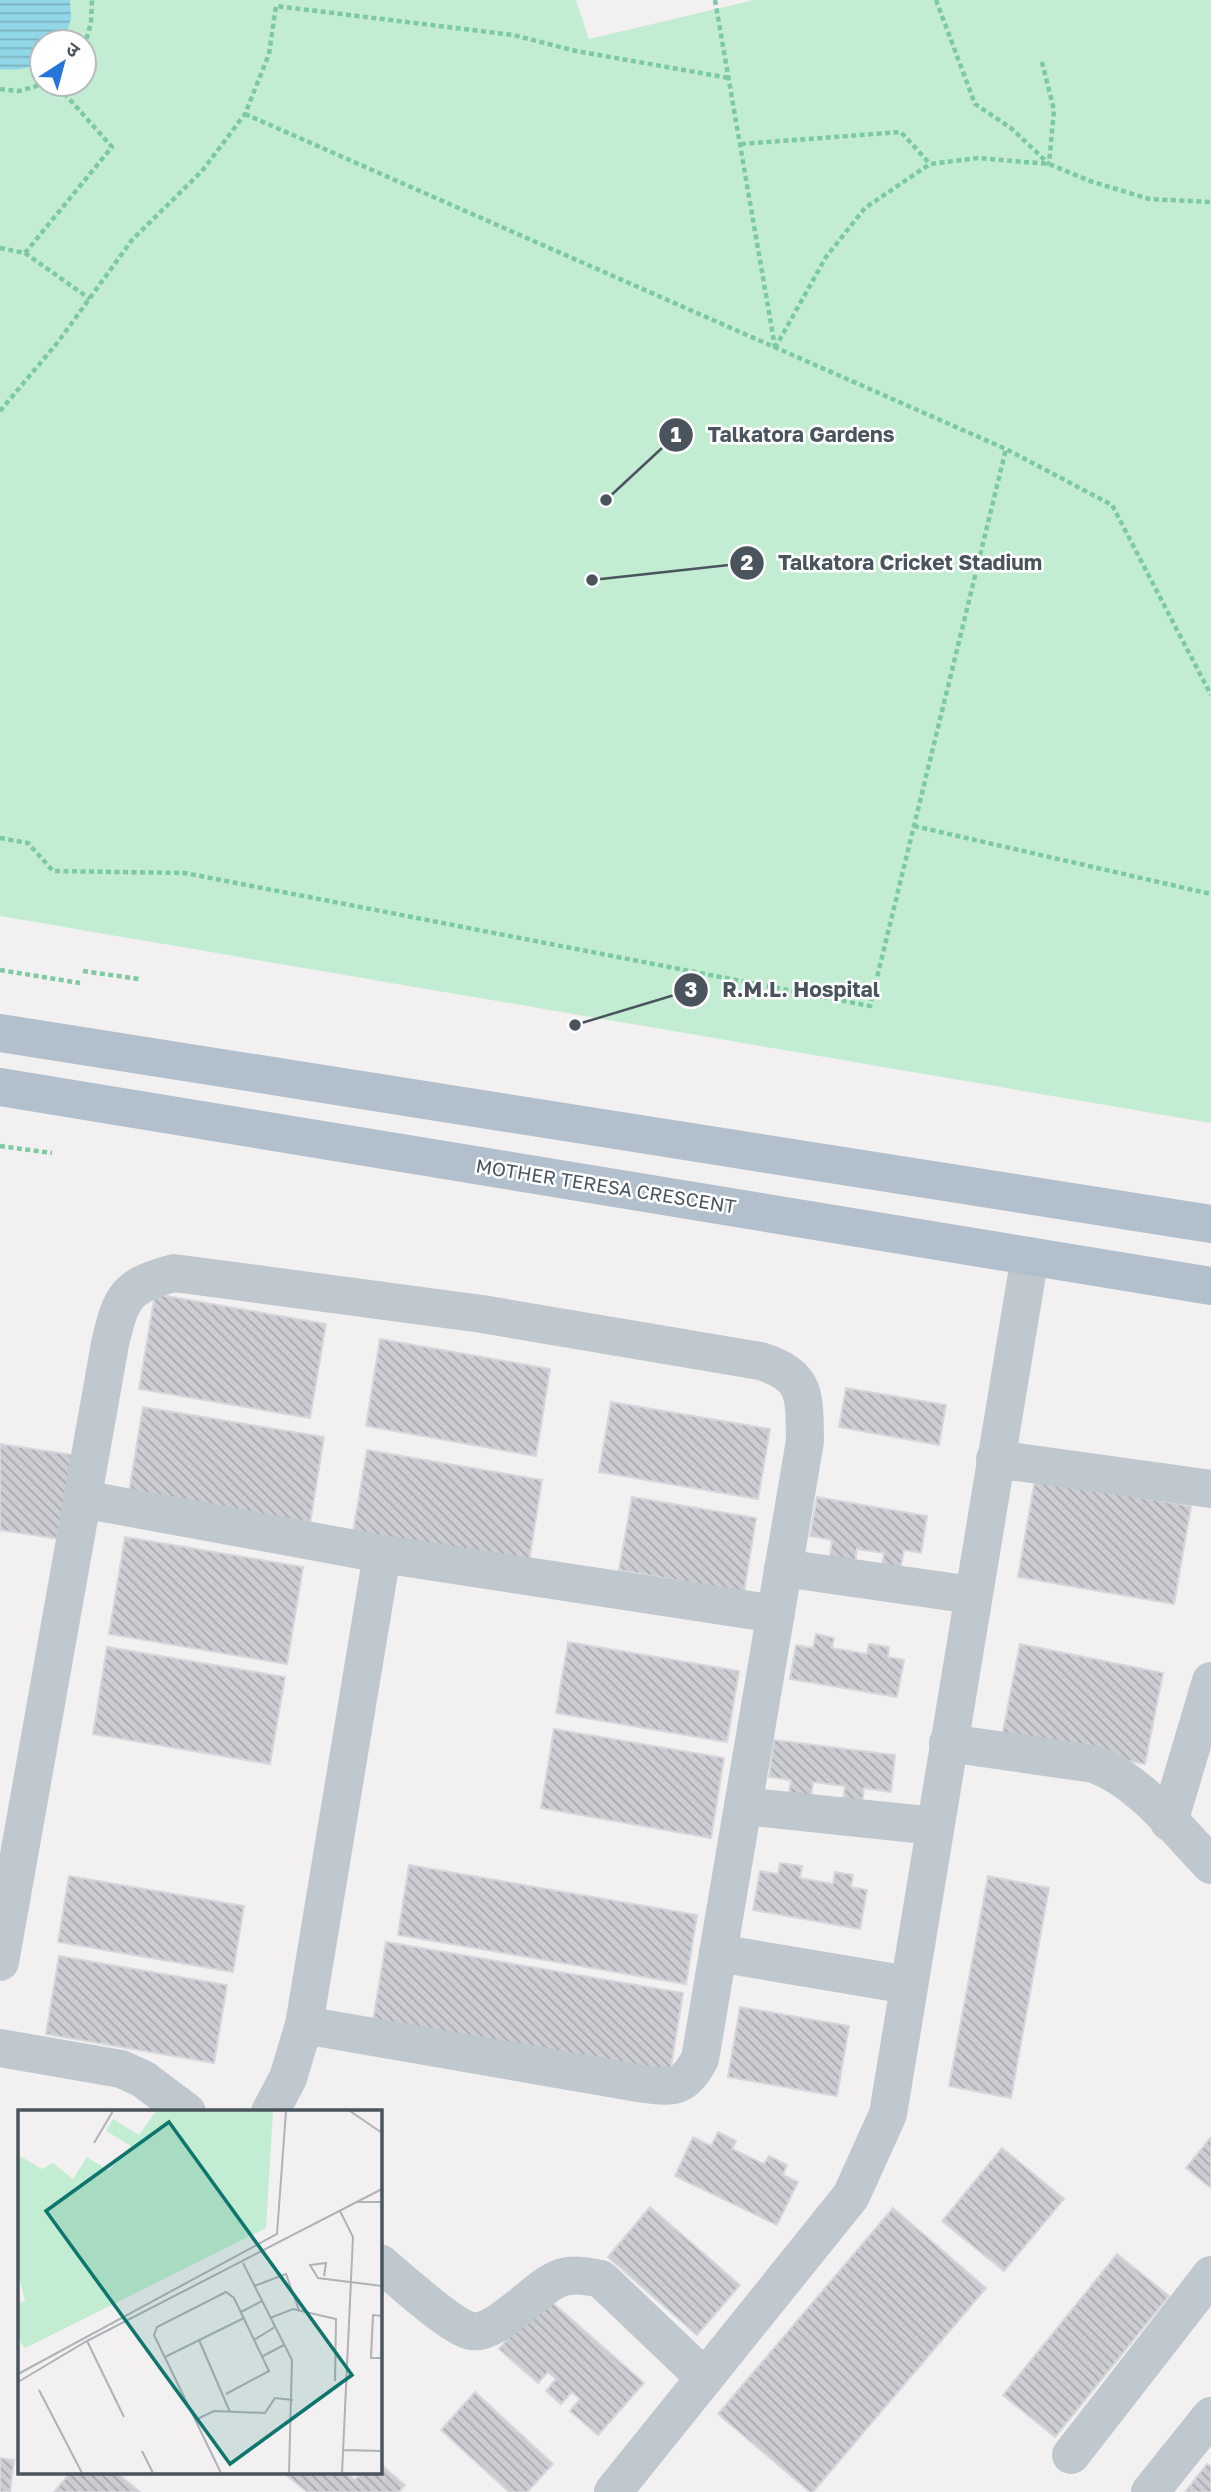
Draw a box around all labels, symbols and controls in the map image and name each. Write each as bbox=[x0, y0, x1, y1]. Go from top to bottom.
north arrow bbox=[28, 28, 98, 98]
text: उ bbox=[62, 36, 85, 62]
callout: Talkatora Gardens bbox=[658, 414, 908, 456]
text: 1 bbox=[671, 421, 682, 447]
text: Talkatora Gardens bbox=[708, 421, 895, 447]
callout: Talkatora Cricket Stadium bbox=[729, 542, 1056, 584]
text: 2 bbox=[741, 549, 754, 575]
text: Talkatora Cricket Stadium bbox=[778, 549, 1042, 575]
callout: R.M.L. Hospital bbox=[674, 969, 894, 1011]
text: 3 bbox=[685, 976, 697, 1002]
text: R.M.L. Hospital bbox=[722, 976, 880, 1002]
street label: MOTHER TERESA CRESCENT bbox=[474, 1154, 738, 1217]
inset map bbox=[18, 2110, 382, 2474]

